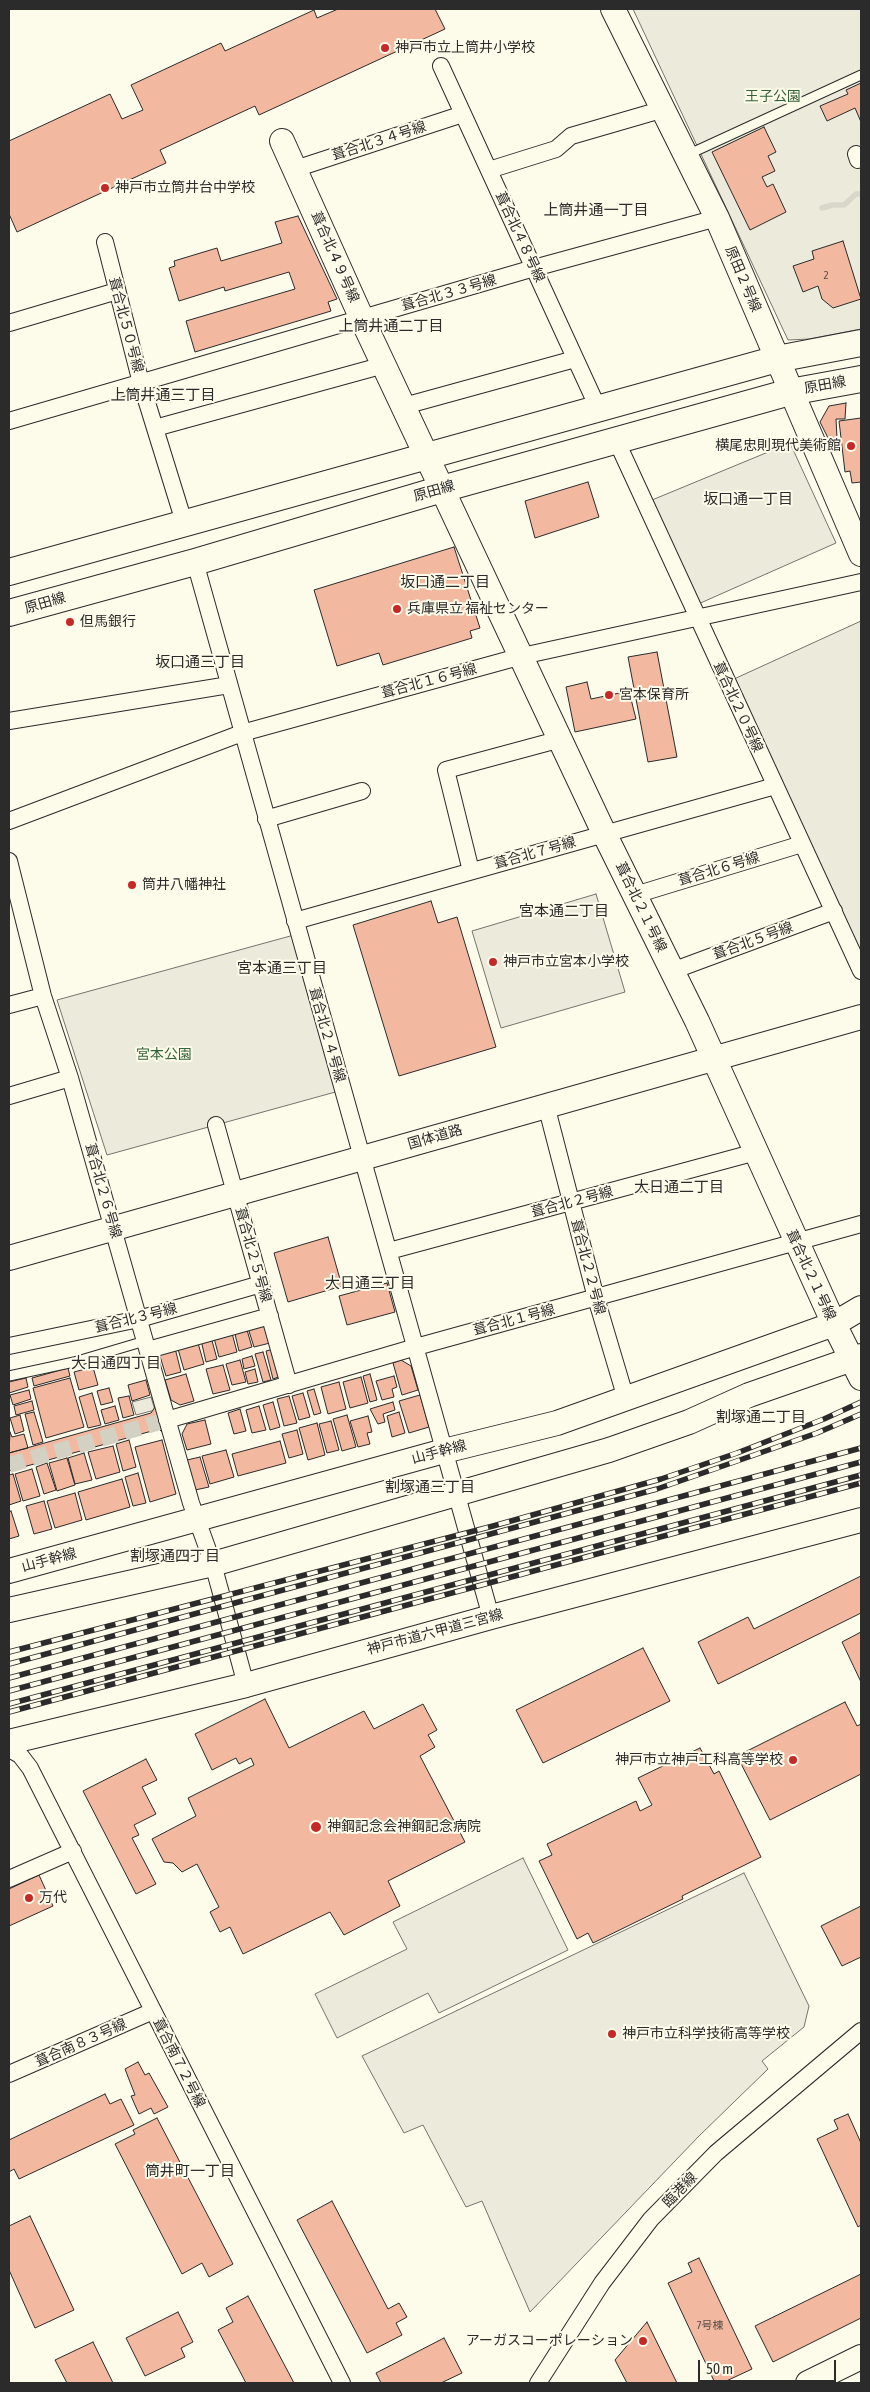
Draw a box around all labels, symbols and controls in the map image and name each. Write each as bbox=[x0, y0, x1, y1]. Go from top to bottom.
place label: 神戸市立上筒井小学校 bbox=[395, 40, 535, 56]
marker: 神戸市立上筒井小学校 bbox=[379, 42, 391, 54]
park label: 王子公園 bbox=[745, 89, 801, 105]
street label: 葺合北３４号線 bbox=[330, 118, 428, 164]
place label: 神戸市立筒井台中学校 bbox=[115, 180, 255, 196]
marker: 神戸市立筒井台中学校 bbox=[99, 182, 111, 194]
street label: 葺合北４８号線 bbox=[492, 189, 548, 285]
district label: 上筒井通一丁目 bbox=[544, 201, 648, 219]
street label: 葺合北４９号線 bbox=[307, 209, 363, 305]
street label: 原田２号線 bbox=[722, 244, 764, 314]
house number: 2 bbox=[823, 269, 829, 283]
street label: 葺合北３３号線 bbox=[400, 271, 498, 315]
street label: 葺合北５０号線 bbox=[105, 275, 147, 375]
district label: 上筒井通二丁目 bbox=[339, 317, 443, 335]
street label: 原田線 bbox=[803, 373, 847, 397]
district label: 上筒井通三丁目 bbox=[111, 386, 215, 404]
place label: 横尾忠則現代美術館 bbox=[715, 438, 841, 454]
marker: 横尾忠則現代美術館 bbox=[845, 440, 857, 452]
street label: 原田線 bbox=[411, 477, 457, 505]
district label: 坂口通一丁目 bbox=[703, 490, 793, 508]
district label: 坂口通二丁目 bbox=[400, 573, 490, 591]
street label: 原田線 bbox=[22, 589, 68, 617]
place label: 兵庫県立 福祉センター bbox=[407, 601, 549, 617]
marker: 兵庫県立 福祉センター bbox=[391, 603, 403, 615]
place label: 但馬銀行 bbox=[80, 614, 136, 630]
marker: 但馬銀行 bbox=[64, 616, 76, 628]
district label: 坂口通三丁目 bbox=[155, 653, 245, 671]
street label: 葺合北２０号線 bbox=[710, 659, 766, 755]
street label: 葺合北１６号線 bbox=[379, 660, 479, 702]
place label: 宮本保育所 bbox=[619, 687, 689, 703]
marker: 宮本保育所 bbox=[603, 689, 615, 701]
street label: 葺合北７号線 bbox=[492, 833, 578, 873]
street label: 葺合北６号線 bbox=[676, 849, 762, 889]
street label: 葺合北２１号線 bbox=[612, 859, 670, 955]
place label: 筒井八幡神社 bbox=[142, 877, 226, 893]
marker: 筒井八幡神社 bbox=[126, 879, 138, 891]
district label: 宮本通二丁目 bbox=[519, 902, 609, 920]
street label: 葺合北５号線 bbox=[711, 919, 795, 963]
place label: 神戸市立宮本小学校 bbox=[503, 954, 629, 970]
marker: 神戸市立宮本小学校 bbox=[487, 956, 499, 968]
district label: 宮本通三丁目 bbox=[237, 959, 327, 977]
street label: 葺合北２４号線 bbox=[305, 986, 349, 1084]
park label: 宮本公園 bbox=[136, 1047, 192, 1063]
street label: 国体道路 bbox=[406, 1121, 464, 1153]
street label: 葺合北２６号線 bbox=[81, 1142, 125, 1240]
district label: 大日通二丁目 bbox=[634, 1178, 724, 1196]
street label: 葺合北２号線 bbox=[529, 1183, 615, 1221]
street label: 葺合北２５号線 bbox=[231, 1206, 275, 1304]
street label: 葺合北２２号線 bbox=[567, 1217, 609, 1317]
street label: 葺合北２１号線 bbox=[783, 1227, 839, 1323]
district label: 大日通三丁目 bbox=[325, 1274, 415, 1292]
street label: 葺合北３号線 bbox=[93, 1300, 179, 1336]
street label: 葺合北１号線 bbox=[471, 1301, 557, 1339]
district label: 大日通四丁目 bbox=[71, 1354, 161, 1372]
district label: 割塚通二丁目 bbox=[716, 1408, 806, 1426]
street label: 山手幹線 bbox=[410, 1437, 468, 1467]
district label: 割塚通三丁目 bbox=[385, 1478, 475, 1496]
street label: 山手幹線 bbox=[20, 1545, 78, 1575]
district label: 割塚通四丁目 bbox=[130, 1547, 220, 1565]
street label: 神戸市道六甲道三宮線 bbox=[365, 1606, 505, 1658]
place label: 神戸市立神戸工科高等学校 bbox=[615, 1752, 783, 1768]
marker: 神戸市立神戸工科高等学校 bbox=[787, 1754, 799, 1766]
place label: 神鋼記念会神鋼記念病院 bbox=[327, 1819, 481, 1835]
marker: 神鋼記念会神鋼記念病院 bbox=[309, 1820, 323, 1834]
place label: 万代 bbox=[39, 1890, 67, 1906]
marker: 万代 bbox=[23, 1892, 35, 1904]
street label: 葺合南８３号線 bbox=[33, 2015, 129, 2071]
street label: 葺合南７２号線 bbox=[149, 2016, 209, 2110]
place label: 神戸市立科学技術高等学校 bbox=[622, 2026, 790, 2042]
marker: 神戸市立科学技術高等学校 bbox=[606, 2028, 618, 2040]
district label: 筒井町一丁目 bbox=[145, 2162, 235, 2180]
street label: 臨港線 bbox=[659, 2169, 701, 2211]
house number: 7号棟 bbox=[696, 2319, 724, 2333]
place label: アーガスコーポレーション bbox=[466, 2333, 633, 2349]
marker: アーガスコーポレーション bbox=[637, 2335, 649, 2347]
scale bar bbox=[700, 2350, 838, 2382]
text: 50 m bbox=[706, 2360, 733, 2377]

